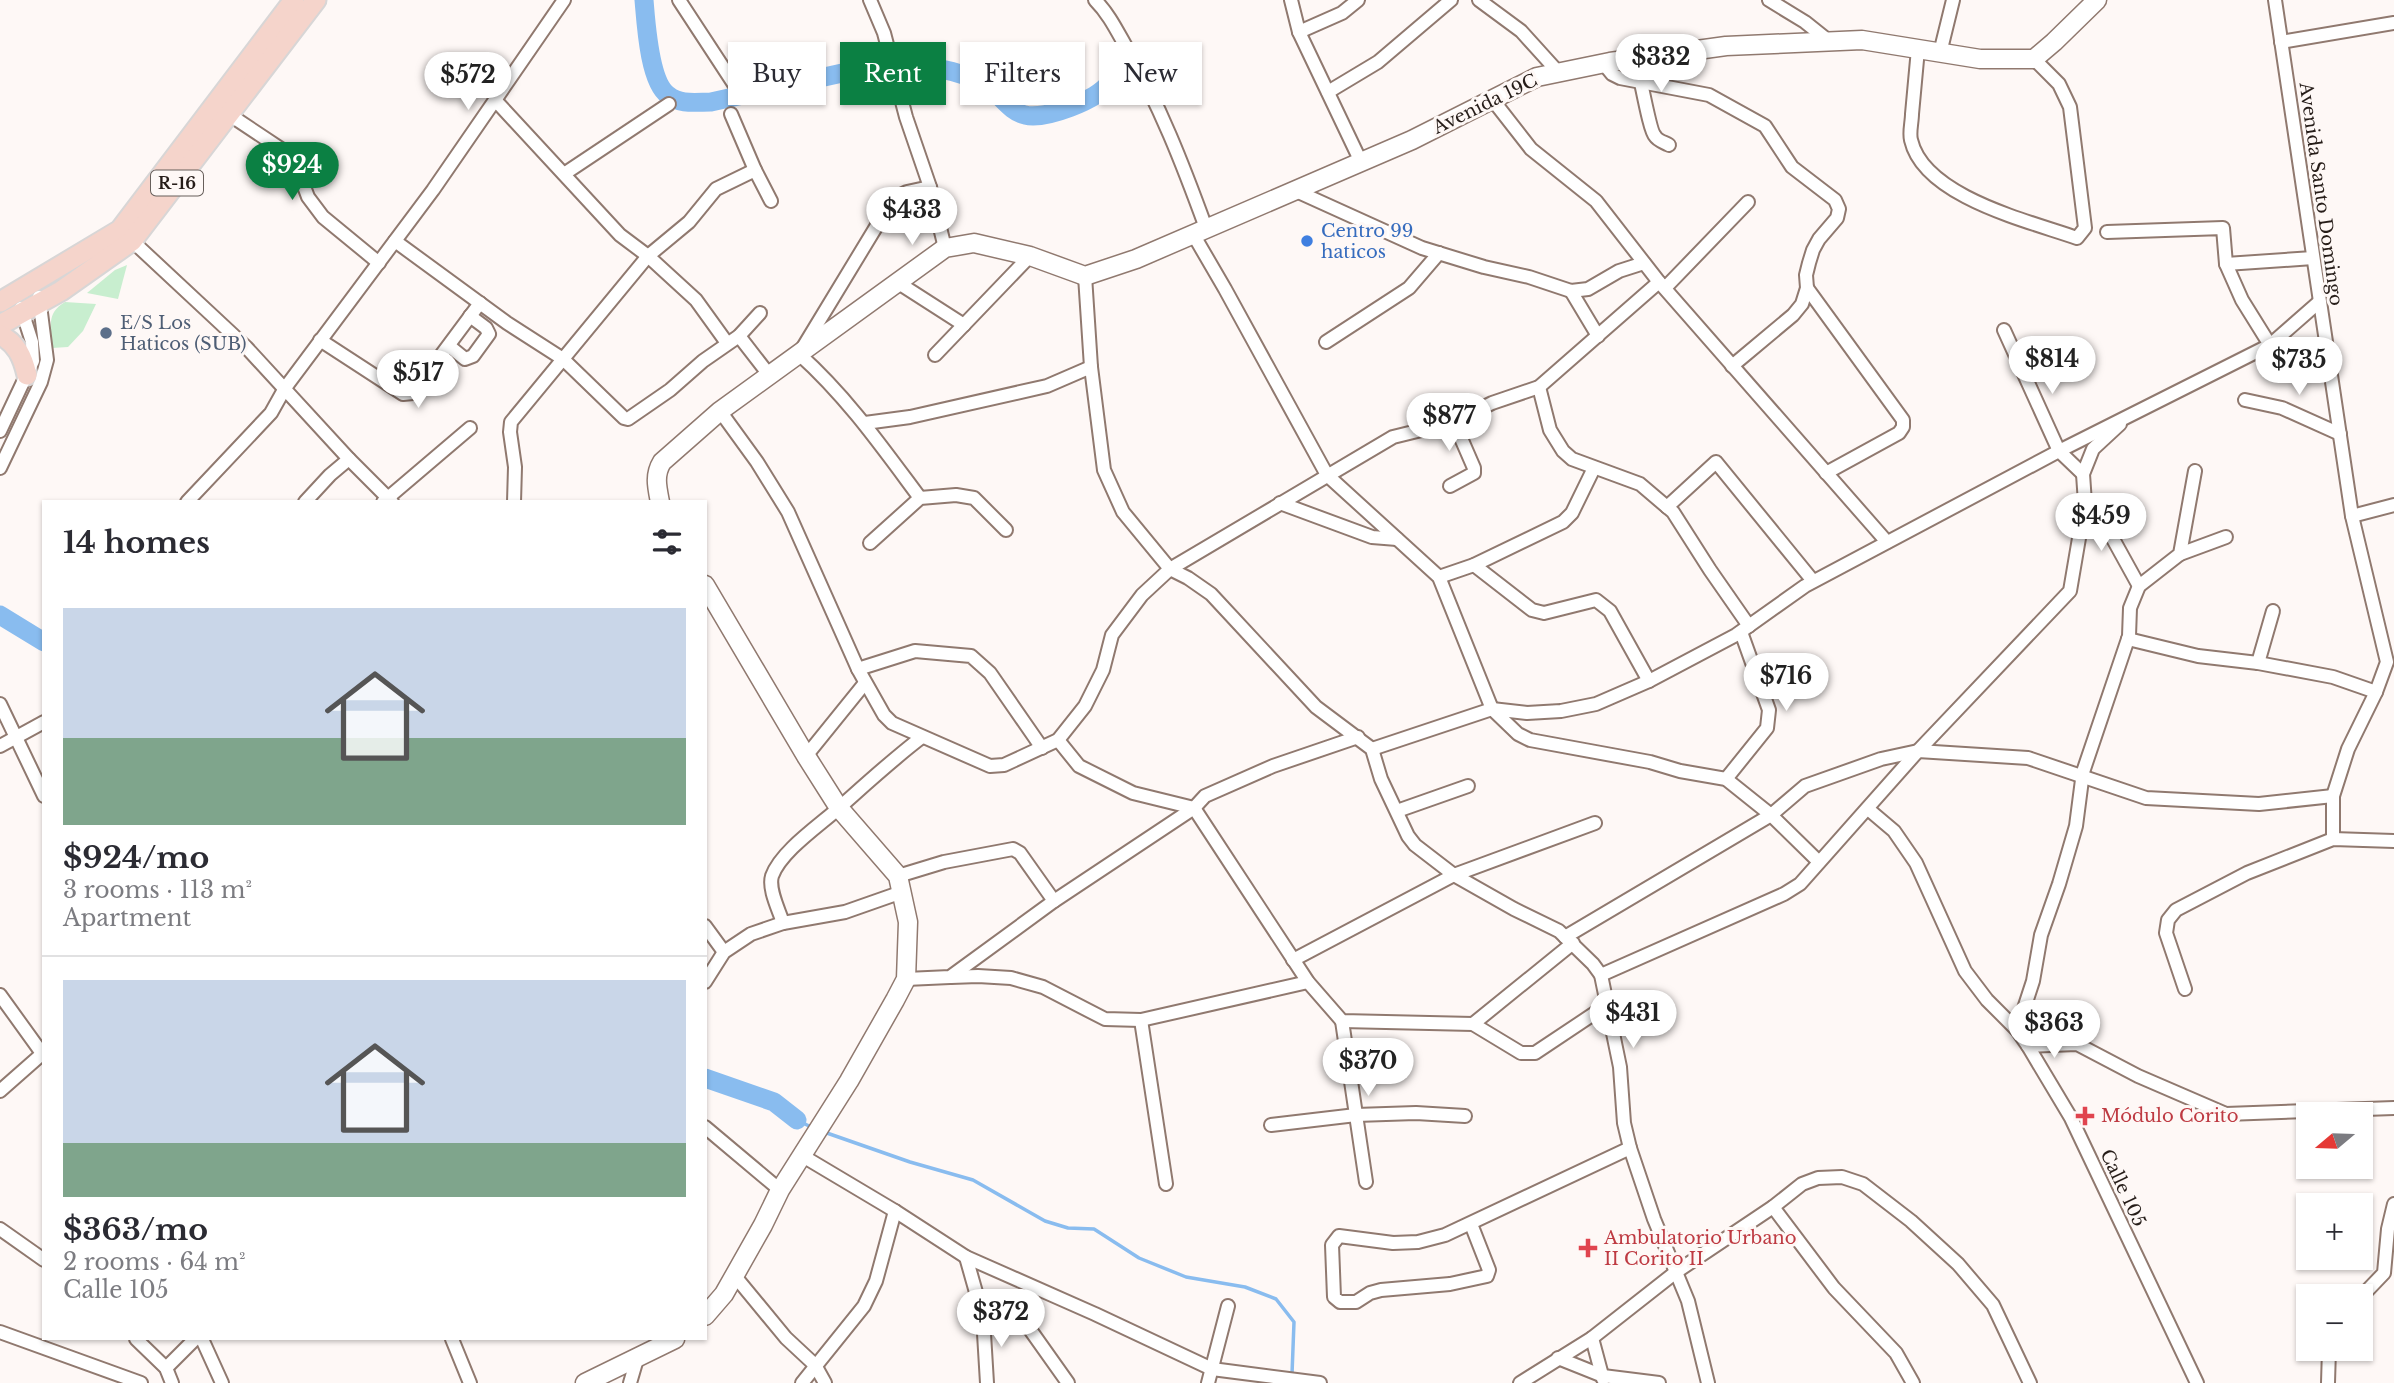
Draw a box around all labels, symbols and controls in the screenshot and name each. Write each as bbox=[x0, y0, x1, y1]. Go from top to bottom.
pin: $332 bbox=[1620, 34, 1702, 94]
chip: Buy bbox=[728, 42, 826, 105]
chip: Rent bbox=[840, 42, 946, 105]
chip: Filters bbox=[960, 42, 1085, 105]
chip: New bbox=[1099, 42, 1202, 105]
text: $332 bbox=[1631, 43, 1691, 71]
pin: $572 bbox=[427, 52, 509, 112]
text: $572 bbox=[440, 61, 496, 89]
street label: Avenida 19C bbox=[1428, 69, 1541, 139]
street label: Avenida Santo Domingo bbox=[2294, 80, 2348, 307]
pin: $924 bbox=[251, 142, 333, 202]
text: $924 bbox=[262, 151, 322, 179]
road number: R-16 bbox=[151, 170, 203, 196]
pin: $433 bbox=[871, 188, 953, 247]
text: $433 bbox=[882, 196, 942, 224]
place label: Centro 99 haticos bbox=[1321, 220, 1413, 263]
marker: Centro 99 haticos bbox=[1299, 233, 1315, 249]
place label: E/S Los Haticos (SUB) bbox=[120, 312, 247, 355]
marker: E/S Los Haticos (SUB) bbox=[98, 325, 114, 341]
pin: $814 bbox=[2011, 336, 2093, 396]
pin: $735 bbox=[2258, 338, 2340, 397]
text: $814 bbox=[2025, 345, 2079, 373]
text: $735 bbox=[2271, 346, 2327, 374]
pin: $517 bbox=[377, 350, 459, 410]
text: $517 bbox=[393, 359, 443, 387]
pin: $877 bbox=[1408, 393, 1490, 453]
text: $877 bbox=[1422, 402, 1476, 430]
pin: $459 bbox=[2060, 494, 2142, 553]
text: $459 bbox=[2071, 502, 2131, 530]
icon: filters bbox=[648, 523, 686, 561]
text: 14 homes bbox=[63, 524, 210, 561]
icon: home bbox=[312, 653, 438, 779]
pin: $716 bbox=[1745, 654, 1827, 713]
text: $716 bbox=[1760, 662, 1812, 690]
text: $924/mo bbox=[63, 839, 209, 876]
text: 3 rooms · 113 m² bbox=[63, 876, 252, 904]
text: Apartment bbox=[63, 904, 191, 932]
pin: $431 bbox=[1592, 990, 1674, 1050]
text: $431 bbox=[1606, 999, 1660, 1027]
pin: $363 bbox=[2013, 1000, 2095, 1060]
text: $363 bbox=[2024, 1009, 2084, 1037]
icon: home bbox=[312, 1025, 438, 1151]
pin: $370 bbox=[1327, 1038, 1409, 1098]
text: $370 bbox=[1339, 1047, 1397, 1075]
north arrow bbox=[2296, 1102, 2373, 1180]
map controls bbox=[2296, 1102, 2373, 1361]
place label: Módulo Corito bbox=[2101, 1105, 2238, 1127]
marker: Módulo Corito bbox=[2075, 1106, 2095, 1126]
street label: Calle 105 bbox=[2096, 1146, 2150, 1230]
button: + bbox=[2296, 1193, 2373, 1270]
text: $363/mo bbox=[63, 1211, 208, 1248]
place label: Ambulatorio Urbano II Corito II bbox=[1603, 1227, 1797, 1270]
marker: Ambulatorio Urbano II Corito II bbox=[1578, 1238, 1598, 1258]
text: 2 rooms · 64 m² bbox=[63, 1248, 246, 1276]
text: Calle 105 bbox=[63, 1276, 169, 1304]
button: − bbox=[2296, 1284, 2373, 1361]
pin: $372 bbox=[960, 1290, 1042, 1349]
text: $372 bbox=[973, 1298, 1029, 1326]

